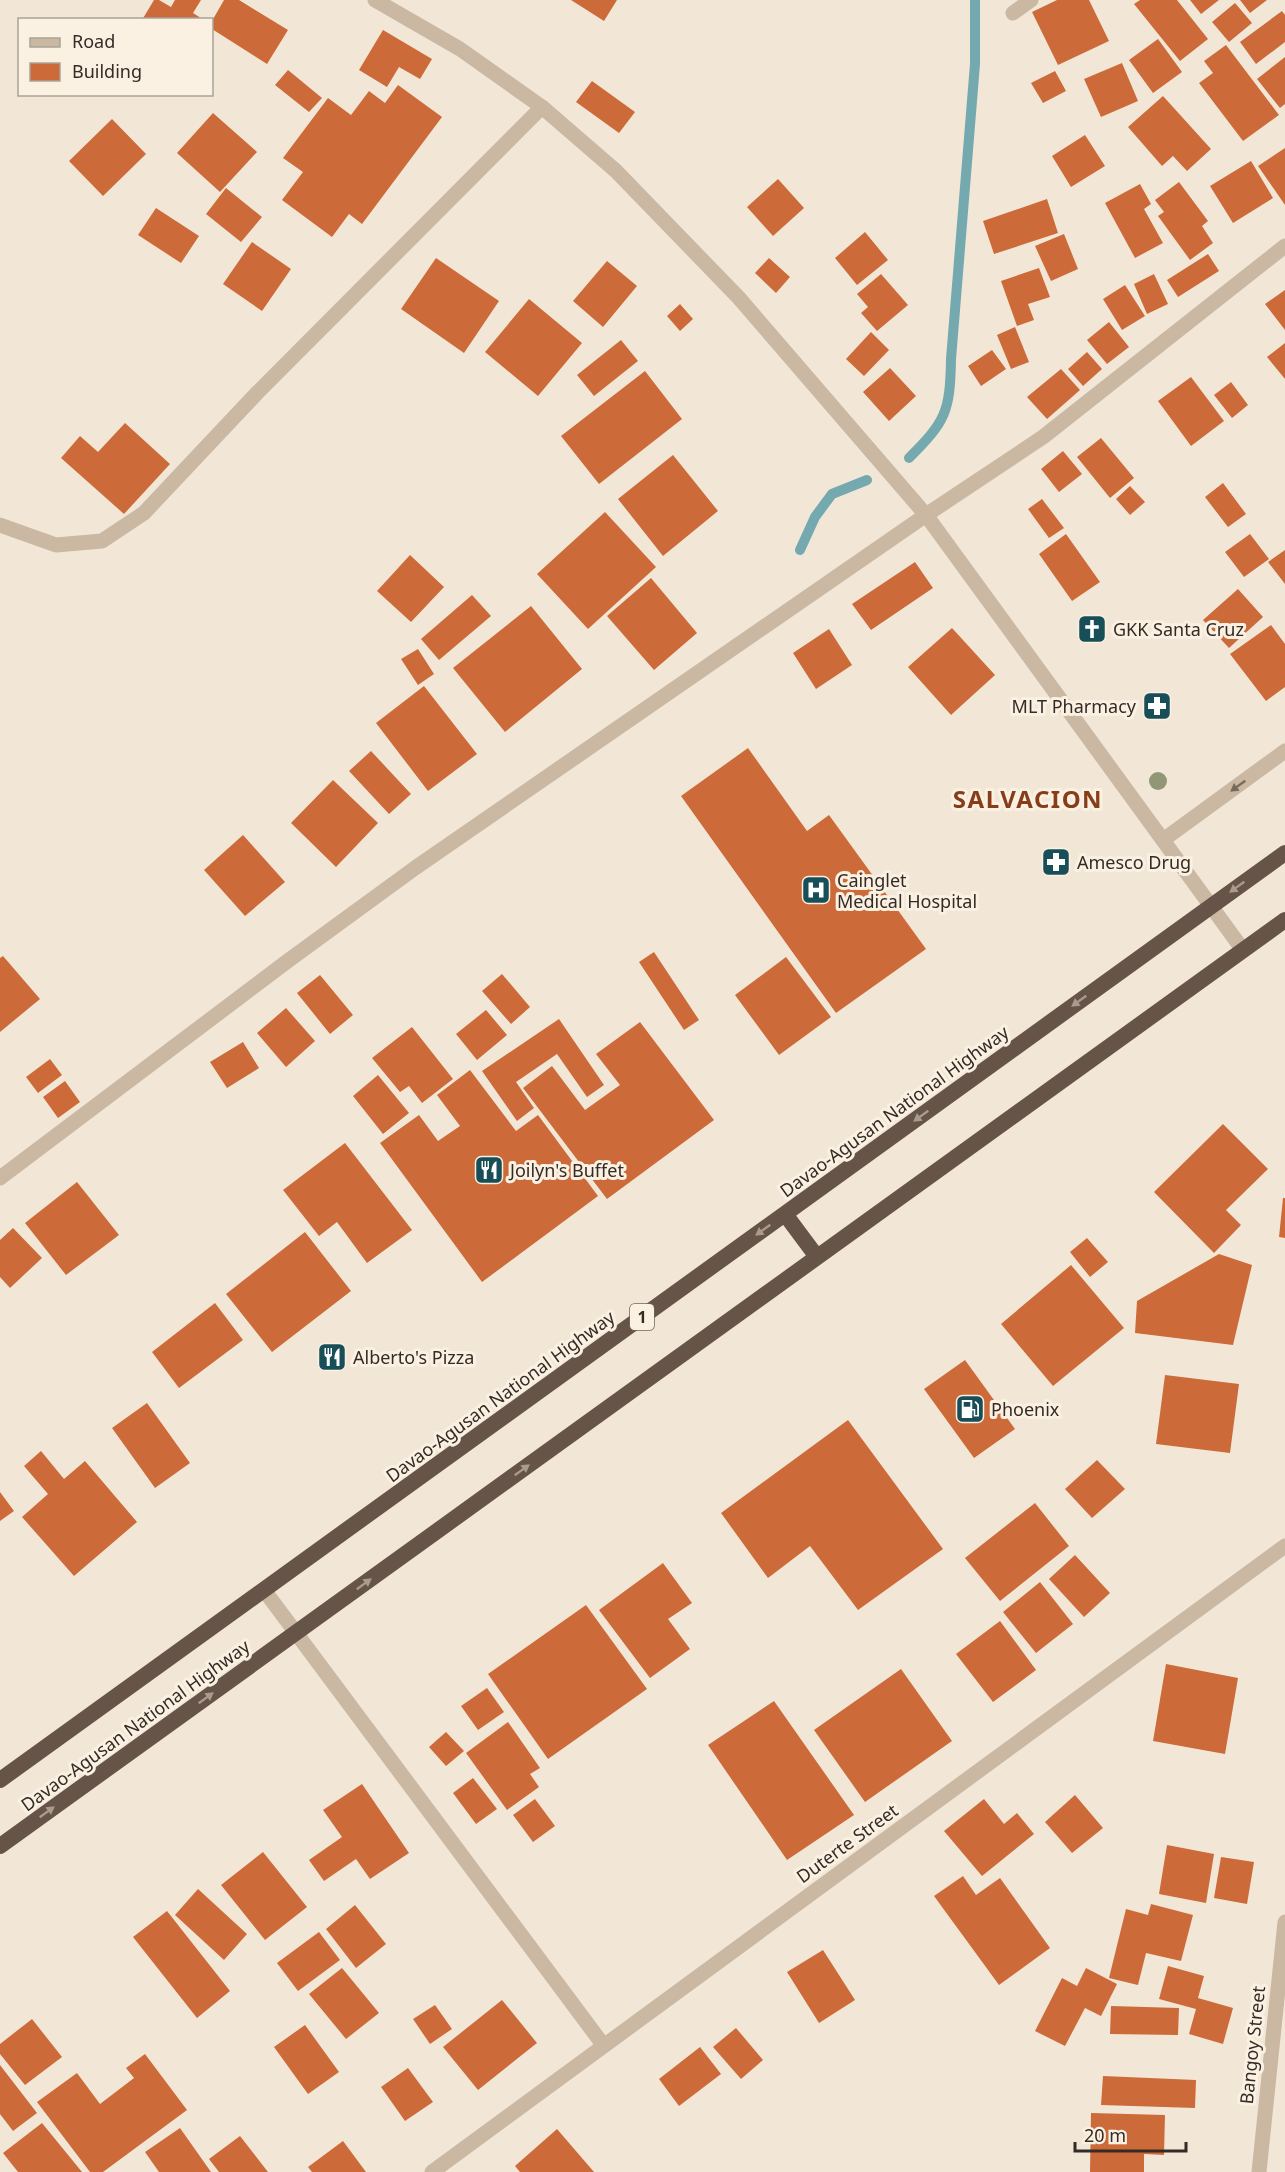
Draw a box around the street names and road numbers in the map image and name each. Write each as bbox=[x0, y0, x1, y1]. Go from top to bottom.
street label: Davao-Agusan National Highway bbox=[775, 1019, 1014, 1202]
street label: Davao-Agusan National Highway bbox=[381, 1304, 620, 1487]
road number: 1 bbox=[630, 1304, 654, 1330]
street label: Davao-Agusan National Highway bbox=[16, 1633, 255, 1816]
street label: Duterte Street bbox=[791, 1798, 903, 1888]
street label: Bangoy Street bbox=[1234, 1984, 1270, 2105]

